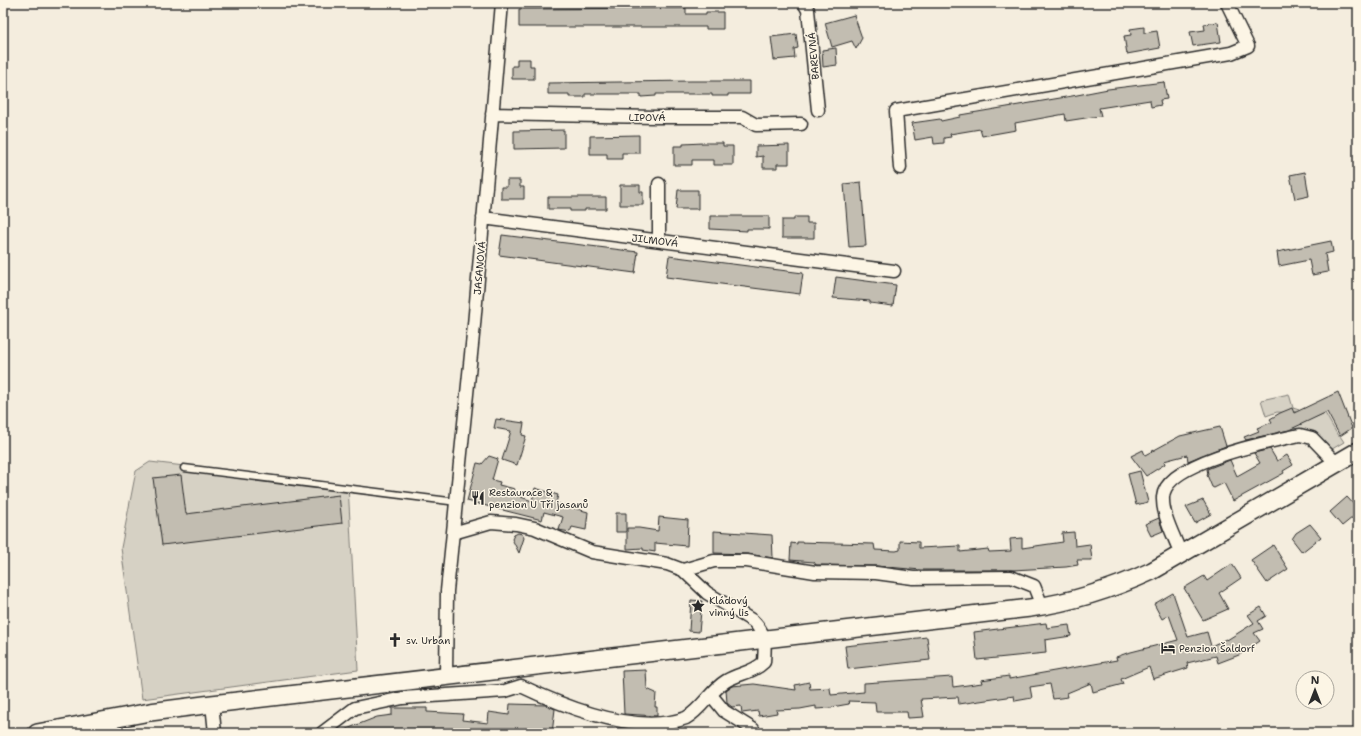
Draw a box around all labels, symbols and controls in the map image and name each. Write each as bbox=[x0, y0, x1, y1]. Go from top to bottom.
street label: BAREVNÁ bbox=[805, 32, 822, 80]
street label: LIPOVÁ bbox=[629, 111, 665, 124]
street label: JILMOVÁ bbox=[631, 231, 679, 250]
street label: JASANOVÁ bbox=[471, 241, 488, 295]
place label: Restaurace & penzion U Tří jasanů bbox=[489, 486, 589, 511]
restaurant icon: Restaurace & penzion U Tří jasanů bbox=[470, 490, 486, 506]
place label: Kládový vinný lis bbox=[709, 594, 749, 619]
place icon: Kládový vinný lis bbox=[690, 598, 706, 614]
church icon: sv. Urban bbox=[387, 632, 403, 648]
place label: sv. Urban bbox=[406, 634, 450, 647]
hotel icon: Penzion Šaldorf bbox=[1160, 640, 1176, 656]
place label: Penzion Šaldorf bbox=[1179, 642, 1255, 655]
north arrow bbox=[1295, 670, 1335, 710]
text: N bbox=[1311, 673, 1320, 688]

